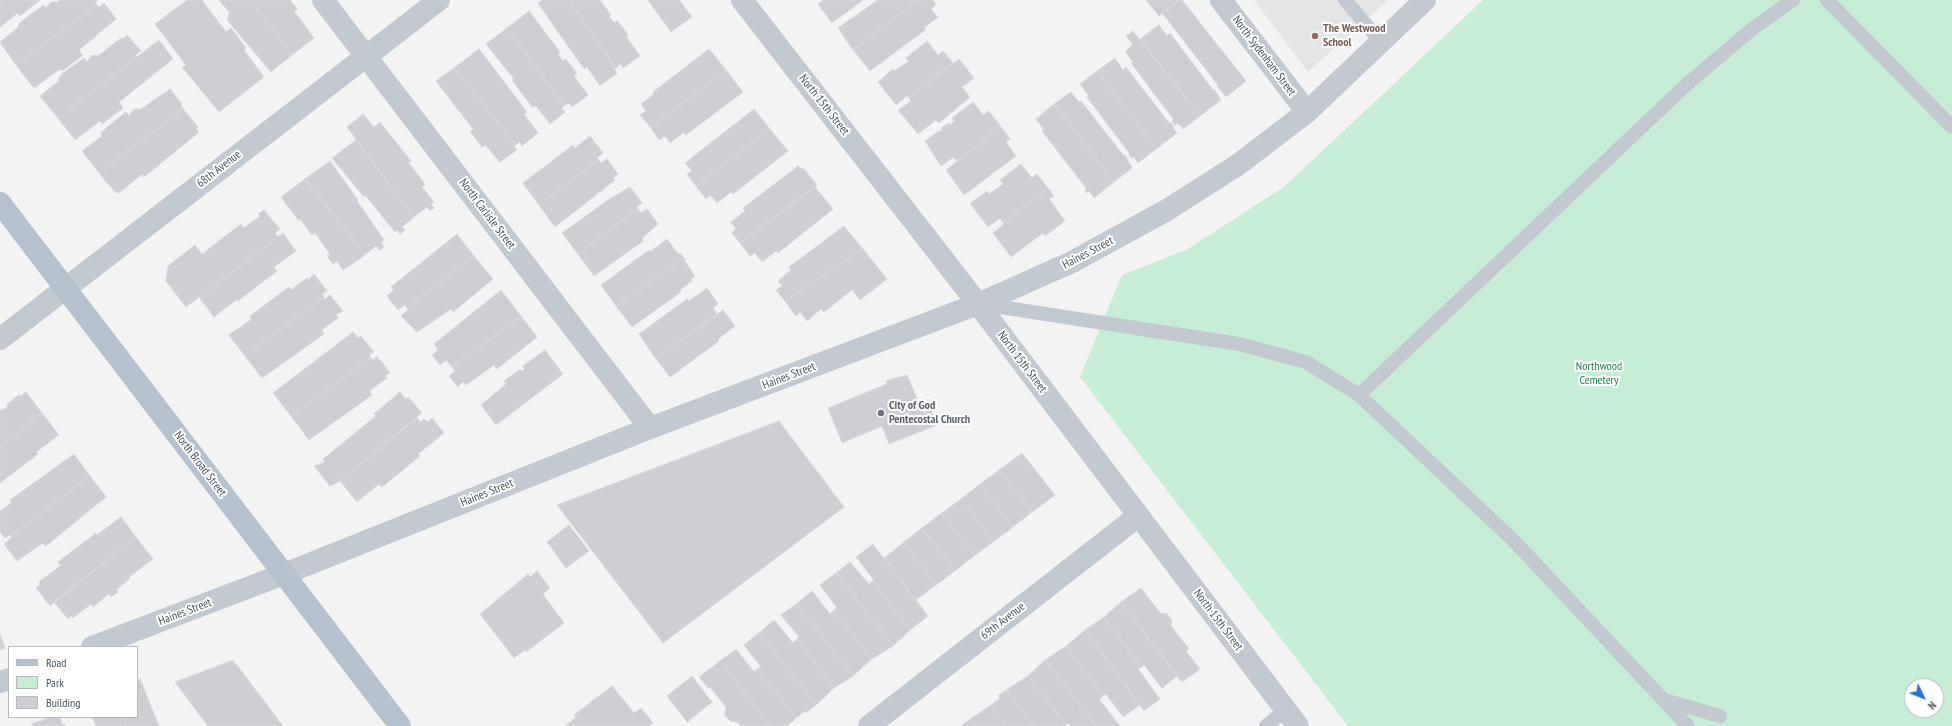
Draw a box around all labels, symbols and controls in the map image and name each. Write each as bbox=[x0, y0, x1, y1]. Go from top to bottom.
street label: North Sydenham Street bbox=[1229, 13, 1299, 99]
place label: The Westwood School bbox=[1323, 22, 1385, 50]
marker: The Westwood School bbox=[1310, 31, 1320, 41]
street label: North 15th Street bbox=[796, 72, 852, 138]
street label: 68th Avenue bbox=[194, 147, 244, 191]
street label: North Carlisle Street bbox=[456, 176, 518, 252]
street label: Haines Street bbox=[1060, 234, 1116, 272]
street label: North 15th Street bbox=[994, 328, 1050, 396]
street label: Haines Street bbox=[761, 359, 817, 393]
park label: Northwood Cemetery bbox=[1576, 360, 1622, 388]
place label: City of God Pentecostal Church bbox=[889, 399, 970, 427]
marker: City of God Pentecostal Church bbox=[876, 408, 886, 418]
street label: North Broad Street bbox=[171, 429, 229, 499]
street label: Haines Street bbox=[459, 476, 515, 510]
street label: North 15th Street bbox=[1190, 586, 1246, 654]
street label: Haines Street bbox=[157, 595, 213, 629]
street label: 69th Avenue bbox=[978, 599, 1028, 643]
legend bbox=[8, 646, 138, 718]
text: Road bbox=[46, 655, 66, 670]
text: Park bbox=[46, 675, 64, 690]
north arrow bbox=[1904, 678, 1944, 718]
text: Building bbox=[46, 695, 81, 710]
text: N bbox=[1925, 699, 1939, 712]

